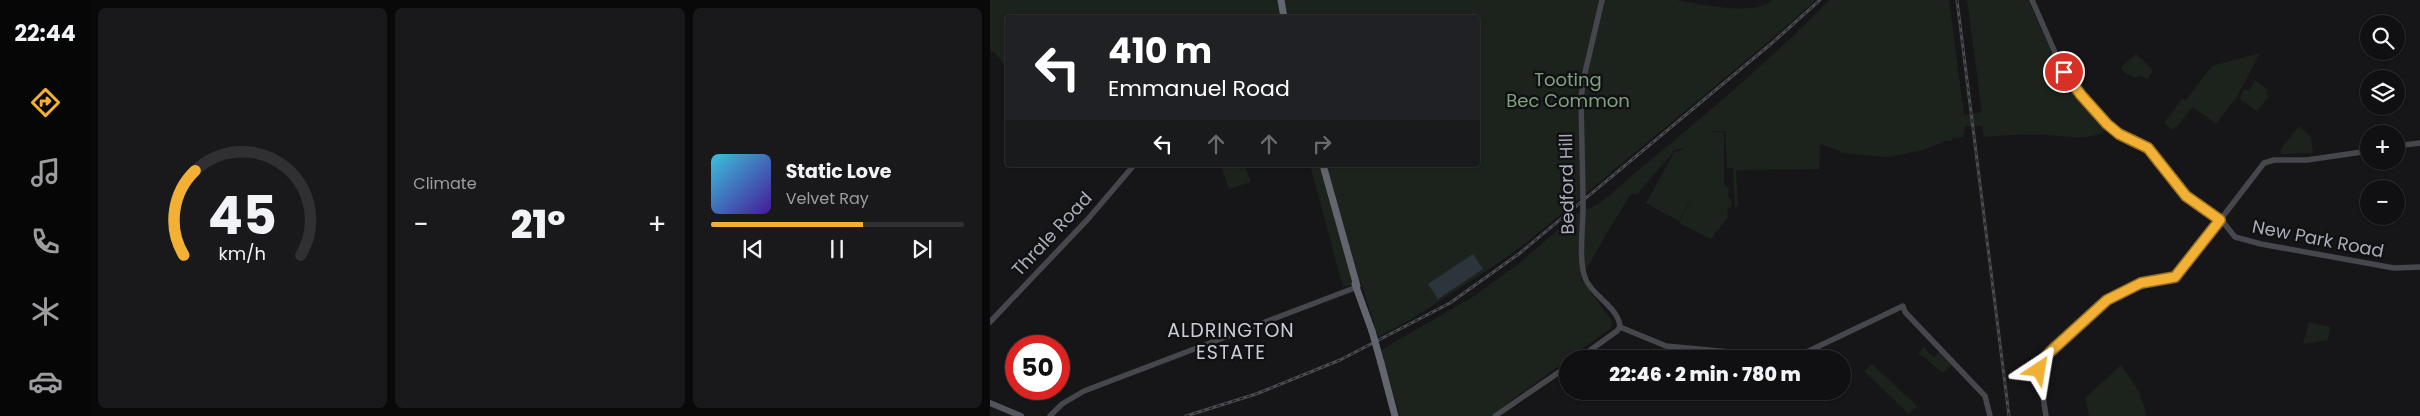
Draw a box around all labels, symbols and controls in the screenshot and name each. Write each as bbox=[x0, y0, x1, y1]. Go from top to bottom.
map controls bbox=[2360, 15, 2405, 225]
button: search bbox=[2360, 15, 2405, 60]
text: 22:44 bbox=[14, 18, 76, 49]
text: 410 m bbox=[1108, 26, 1212, 75]
icon: left bbox=[1025, 35, 1090, 100]
pin bbox=[2043, 51, 2085, 93]
icon: arrive bbox=[2050, 58, 2078, 86]
park label: Tooting Bec Common bbox=[1506, 67, 1630, 113]
button: layers bbox=[2360, 70, 2405, 115]
text: Emmanuel Road bbox=[1108, 73, 1290, 104]
icon: directions bbox=[28, 85, 63, 120]
button: + bbox=[2360, 125, 2405, 170]
icon: left bbox=[1149, 130, 1177, 158]
icon: ahead bbox=[1202, 130, 1230, 158]
icon: ahead bbox=[1255, 130, 1283, 158]
icon: right bbox=[1308, 130, 1336, 158]
street label: Bedford Hill bbox=[1553, 133, 1580, 235]
icon: music bbox=[28, 155, 63, 190]
text: Static Love bbox=[786, 158, 892, 185]
text: Climate bbox=[413, 172, 477, 195]
text: 45 bbox=[208, 179, 277, 252]
button: − bbox=[2360, 180, 2405, 225]
street label: Thrale Road bbox=[1006, 186, 1097, 281]
text: Velvet Ray bbox=[786, 187, 869, 210]
text: 21° bbox=[511, 198, 565, 251]
text: − bbox=[413, 205, 429, 244]
text: + bbox=[648, 205, 667, 244]
street label: New Park Road bbox=[2250, 213, 2386, 264]
icon: phone bbox=[28, 224, 63, 259]
icon: previous bbox=[739, 235, 767, 263]
icon: pause bbox=[823, 235, 851, 263]
icon: next bbox=[908, 235, 936, 263]
text: km/h bbox=[219, 241, 266, 266]
icon: climate bbox=[28, 294, 63, 329]
district label: ALDRINGTON ESTATE bbox=[1167, 317, 1295, 366]
speed limit sign: 50 bbox=[1005, 335, 1070, 400]
position arrow bbox=[2012, 343, 2064, 395]
text: 22:46 · 2 min · 780 m bbox=[1609, 361, 1801, 388]
icon: car bbox=[28, 364, 63, 399]

